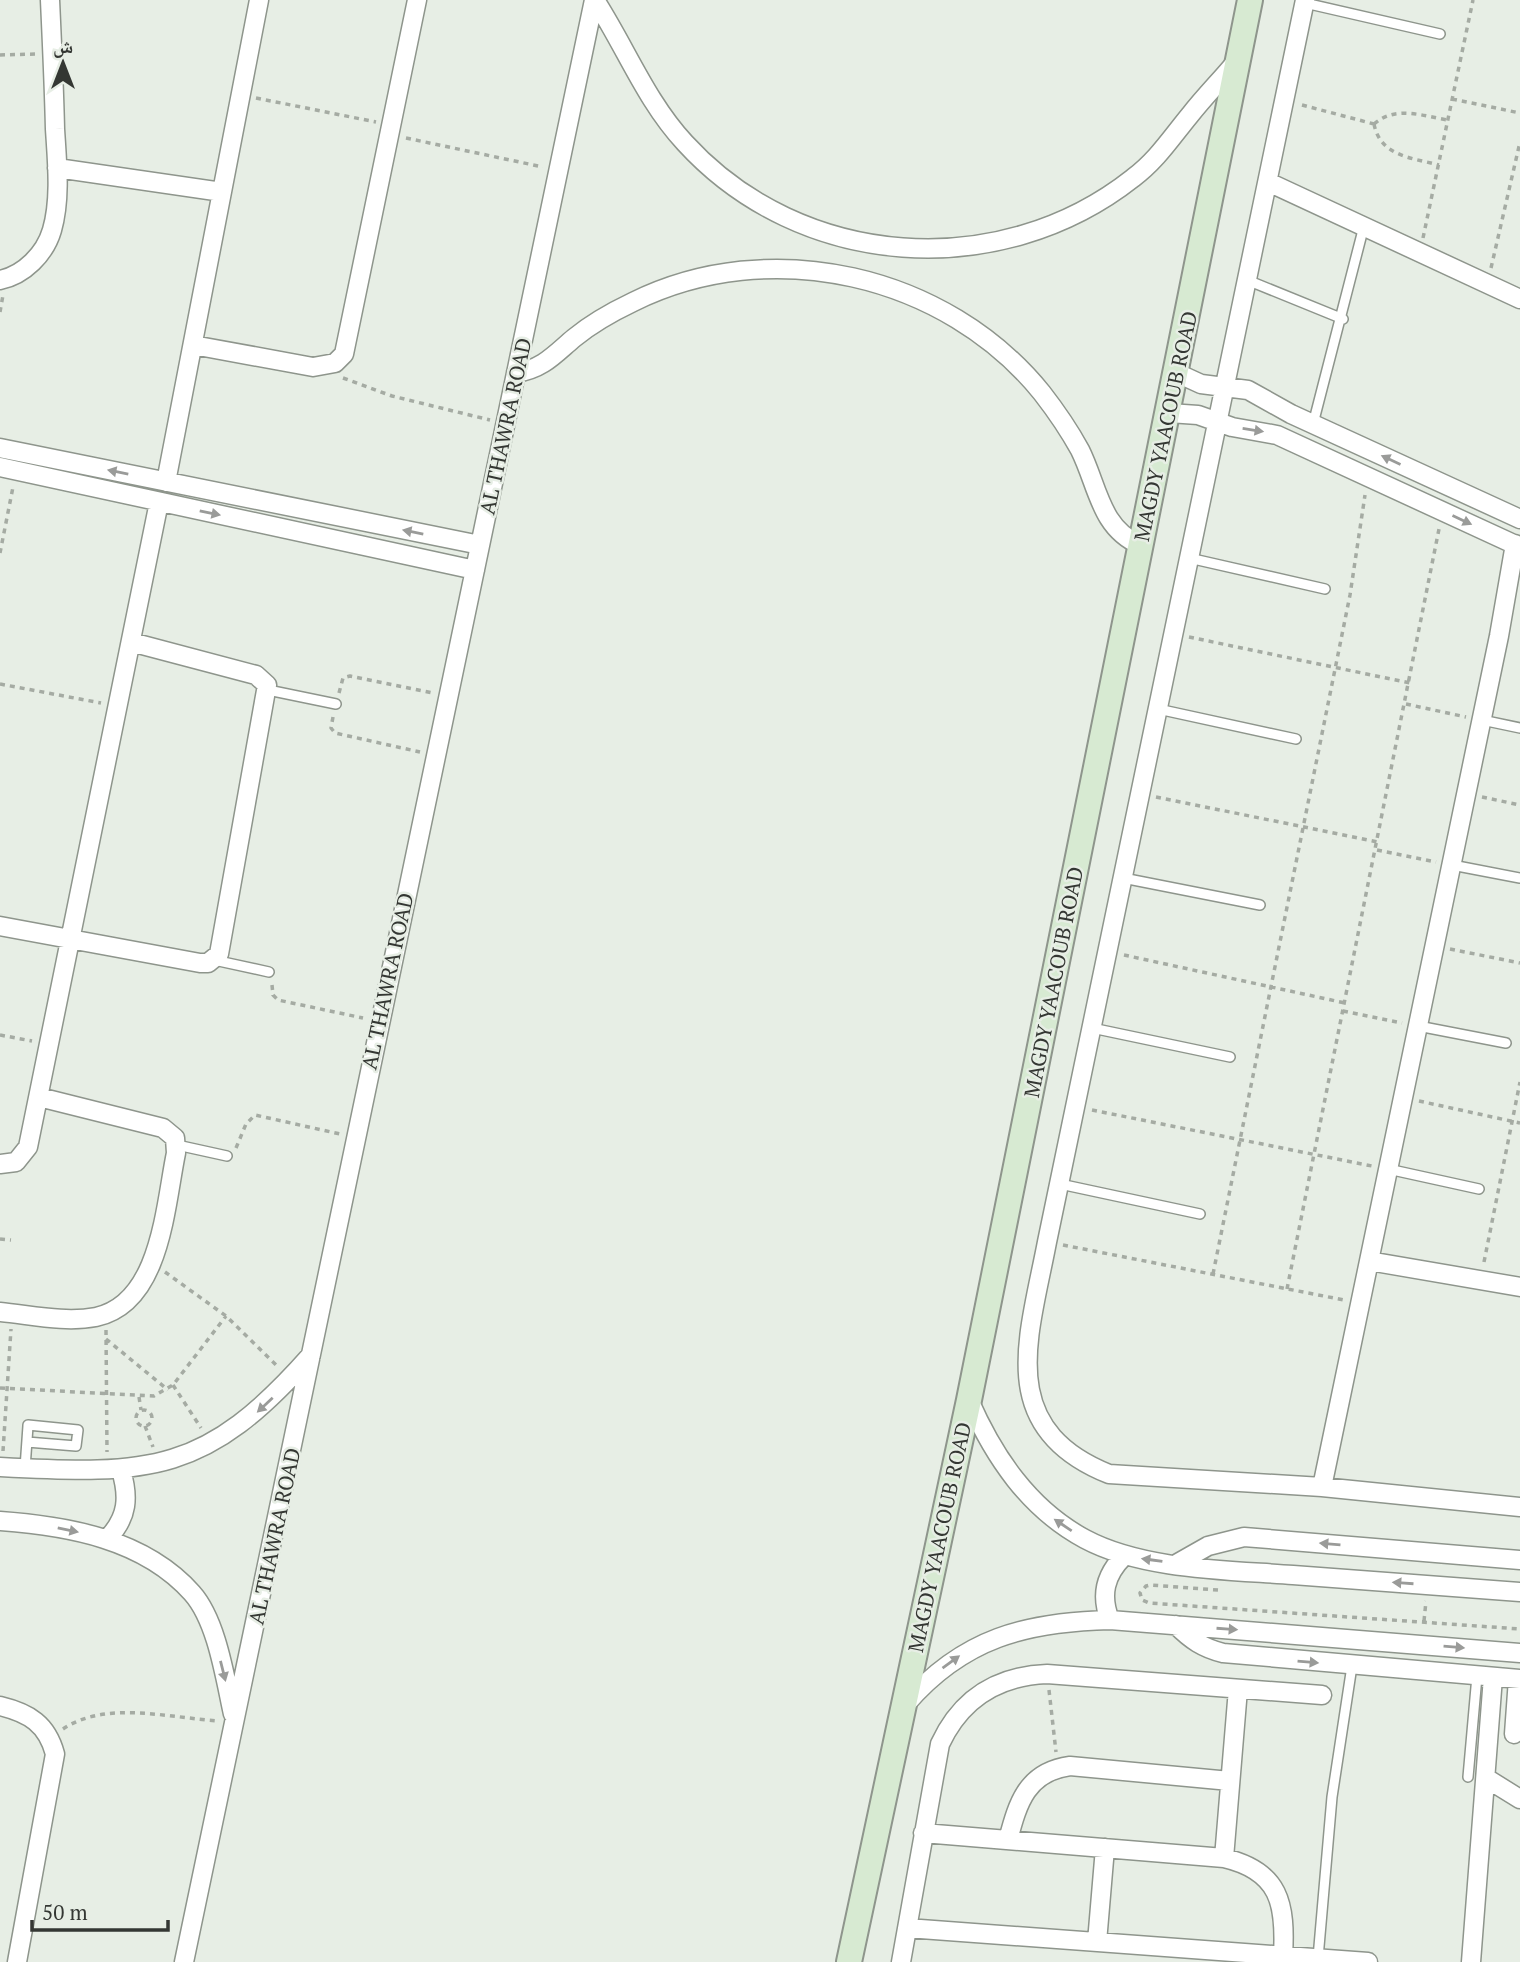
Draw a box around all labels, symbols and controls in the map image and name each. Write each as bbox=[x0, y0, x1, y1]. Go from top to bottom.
north arrow bbox=[28, 28, 98, 98]
text: ش bbox=[53, 33, 73, 58]
street label: MAGDY YAACOUB ROAD bbox=[1127, 308, 1203, 544]
street label: AL THAWRA ROAD bbox=[473, 335, 537, 517]
one-way arrow bbox=[1242, 425, 1264, 436]
one-way arrow bbox=[1381, 454, 1401, 466]
one-way arrow bbox=[107, 466, 129, 477]
one-way arrow bbox=[199, 507, 221, 518]
one-way arrow bbox=[1452, 514, 1472, 526]
one-way arrow bbox=[402, 526, 424, 537]
street label: MAGDY YAACOUB ROAD bbox=[1017, 864, 1089, 1100]
street label: AL THAWRA ROAD bbox=[355, 890, 419, 1072]
one-way arrow bbox=[257, 1396, 274, 1412]
street label: MAGDY YAACOUB ROAD bbox=[901, 1419, 977, 1655]
street label: AL THAWRA ROAD bbox=[242, 1445, 306, 1627]
one-way arrow bbox=[1054, 1518, 1073, 1531]
one-way arrow bbox=[57, 1524, 79, 1535]
one-way arrow bbox=[1319, 1538, 1341, 1549]
one-way arrow bbox=[1141, 1554, 1163, 1565]
one-way arrow bbox=[1392, 1577, 1414, 1588]
one-way arrow bbox=[1216, 1624, 1238, 1635]
one-way arrow bbox=[1443, 1642, 1465, 1653]
one-way arrow bbox=[942, 1655, 960, 1669]
one-way arrow bbox=[1297, 1657, 1319, 1668]
one-way arrow bbox=[218, 1661, 229, 1683]
scale bar bbox=[32, 1888, 168, 1932]
text: 50 m bbox=[42, 1898, 88, 1926]

